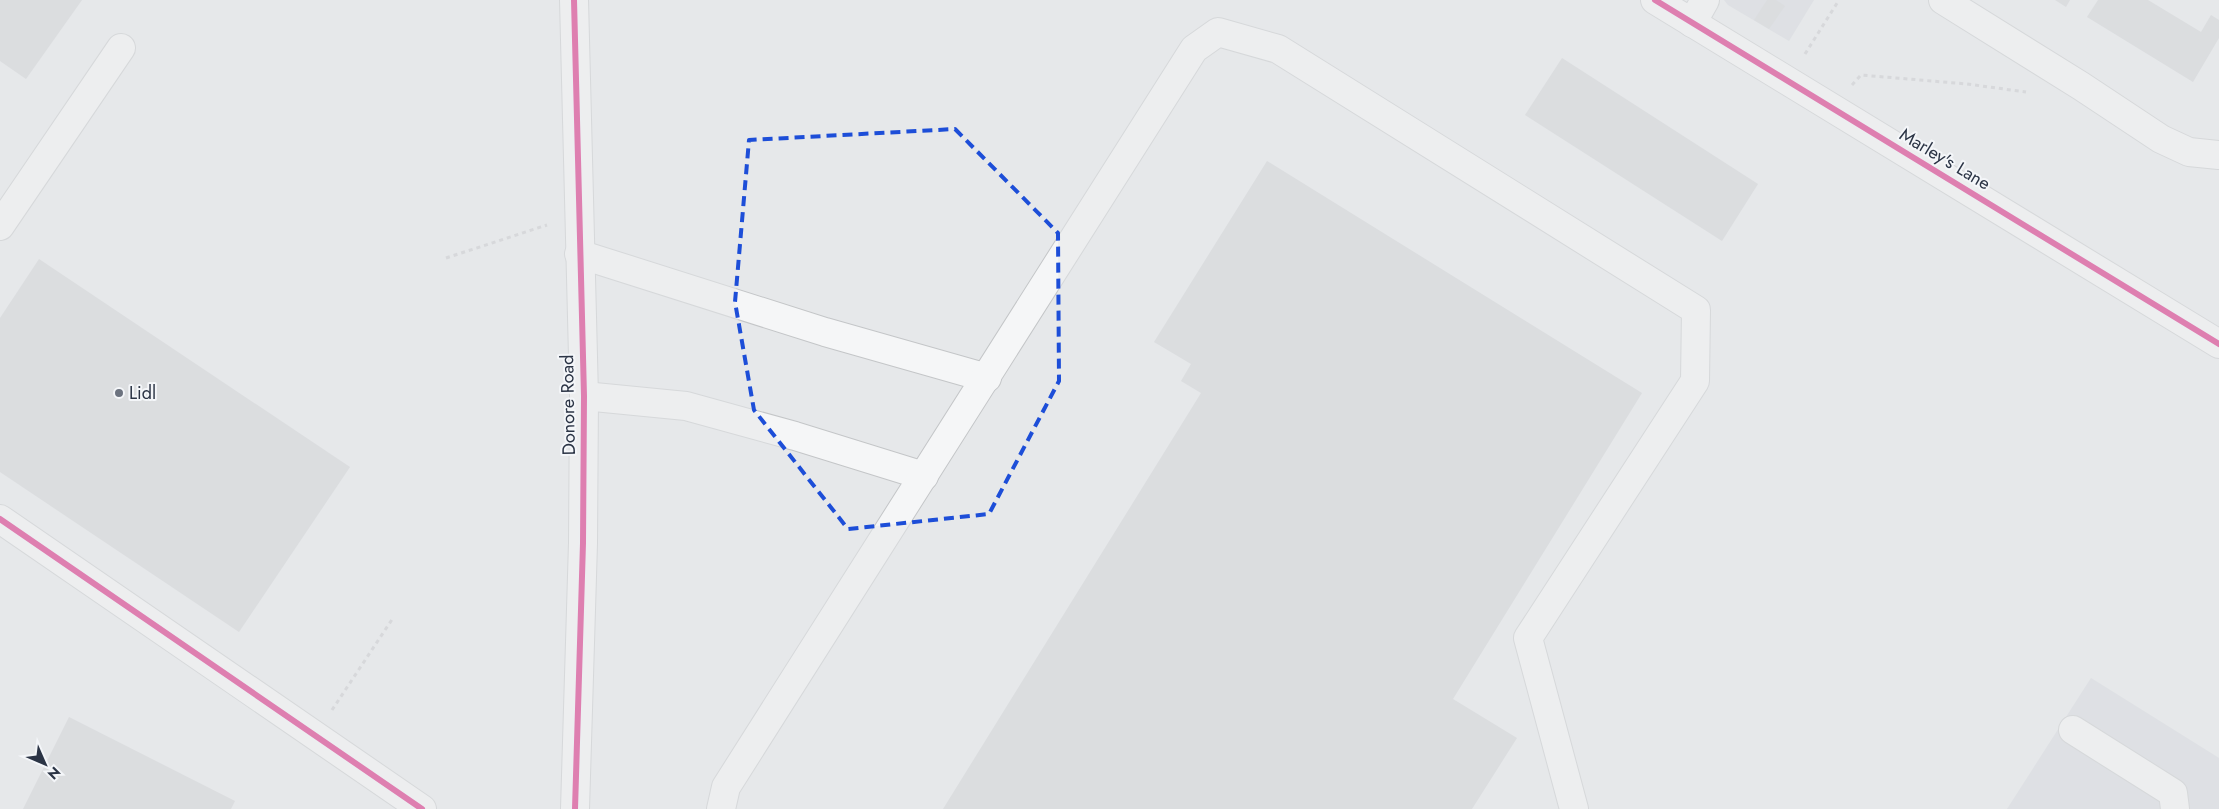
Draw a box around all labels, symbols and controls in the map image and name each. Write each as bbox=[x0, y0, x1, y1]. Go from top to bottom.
street label: Marley's Lane bbox=[1895, 122, 1995, 196]
street label: Donore Road bbox=[554, 354, 582, 456]
place label: Lidl bbox=[129, 380, 156, 406]
marker: Lidl bbox=[113, 387, 125, 399]
north arrow bbox=[20, 739, 70, 789]
text: N bbox=[43, 762, 65, 784]

